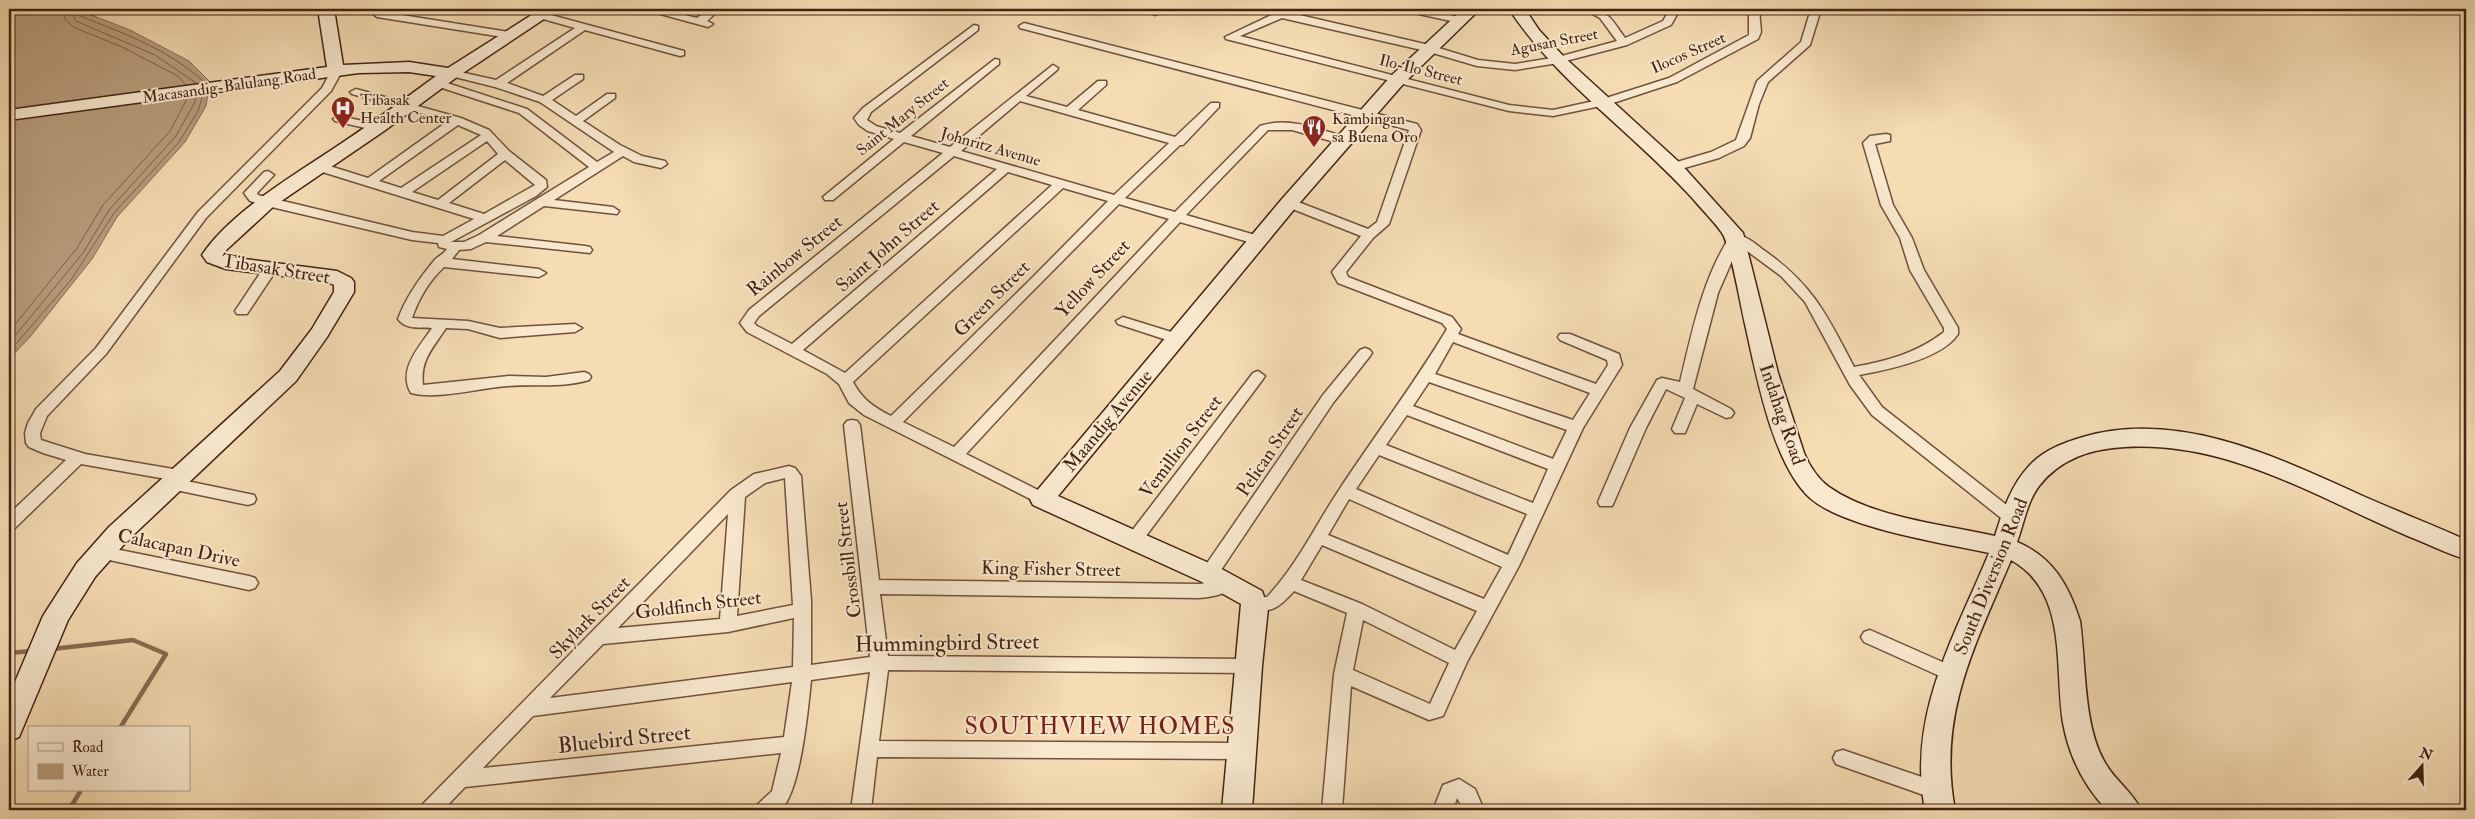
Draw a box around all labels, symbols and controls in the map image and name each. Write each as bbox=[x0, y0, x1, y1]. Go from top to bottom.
street label: Agusan Street bbox=[1508, 24, 1600, 60]
street label: Ilocos Street bbox=[1648, 28, 1729, 78]
street label: Ilo-Ilo Street bbox=[1377, 50, 1464, 90]
street label: Macasandig-Balulang Road bbox=[141, 64, 317, 108]
street label: Saint Mary Street bbox=[852, 73, 953, 160]
place label: Tibasak Health Center bbox=[360, 90, 452, 128]
hospital icon: Tibasak Health Center bbox=[330, 95, 356, 129]
place label: Kambingan sa Buena Oro bbox=[1332, 109, 1418, 147]
restaurant icon: Kambingan sa Buena Oro bbox=[1301, 114, 1327, 148]
street label: Johnritz Avenue bbox=[937, 123, 1043, 172]
street label: Saint John Street bbox=[831, 194, 944, 297]
street label: Rainbow Street bbox=[742, 210, 847, 302]
street label: Yellow Street bbox=[1050, 234, 1135, 323]
street label: Tibasak Street bbox=[220, 249, 332, 289]
street label: Green Street bbox=[948, 255, 1035, 342]
street label: Indahag Road bbox=[1754, 361, 1811, 469]
street label: Maandig Avenue bbox=[1058, 364, 1158, 477]
street label: Vemillion Street bbox=[1134, 390, 1227, 503]
street label: Pelican Street bbox=[1231, 402, 1309, 501]
street label: South Diversion Road bbox=[1948, 494, 2034, 658]
street label: Crossbill Street bbox=[829, 500, 867, 619]
street label: Calacapan Drive bbox=[115, 523, 242, 574]
street label: King Fisher Street bbox=[981, 556, 1121, 582]
street label: Skylark Street bbox=[544, 571, 635, 664]
street label: Goldfinch Street bbox=[634, 585, 763, 625]
street label: Hummingbird Street bbox=[855, 627, 1039, 659]
district label: SOUTHVIEW HOMES bbox=[964, 711, 1236, 742]
street label: Bluebird Street bbox=[556, 718, 692, 760]
legend bbox=[28, 726, 190, 792]
text: Road bbox=[72, 738, 104, 757]
north arrow bbox=[2398, 742, 2448, 792]
text: N bbox=[2417, 744, 2436, 765]
text: Water bbox=[71, 762, 109, 781]

